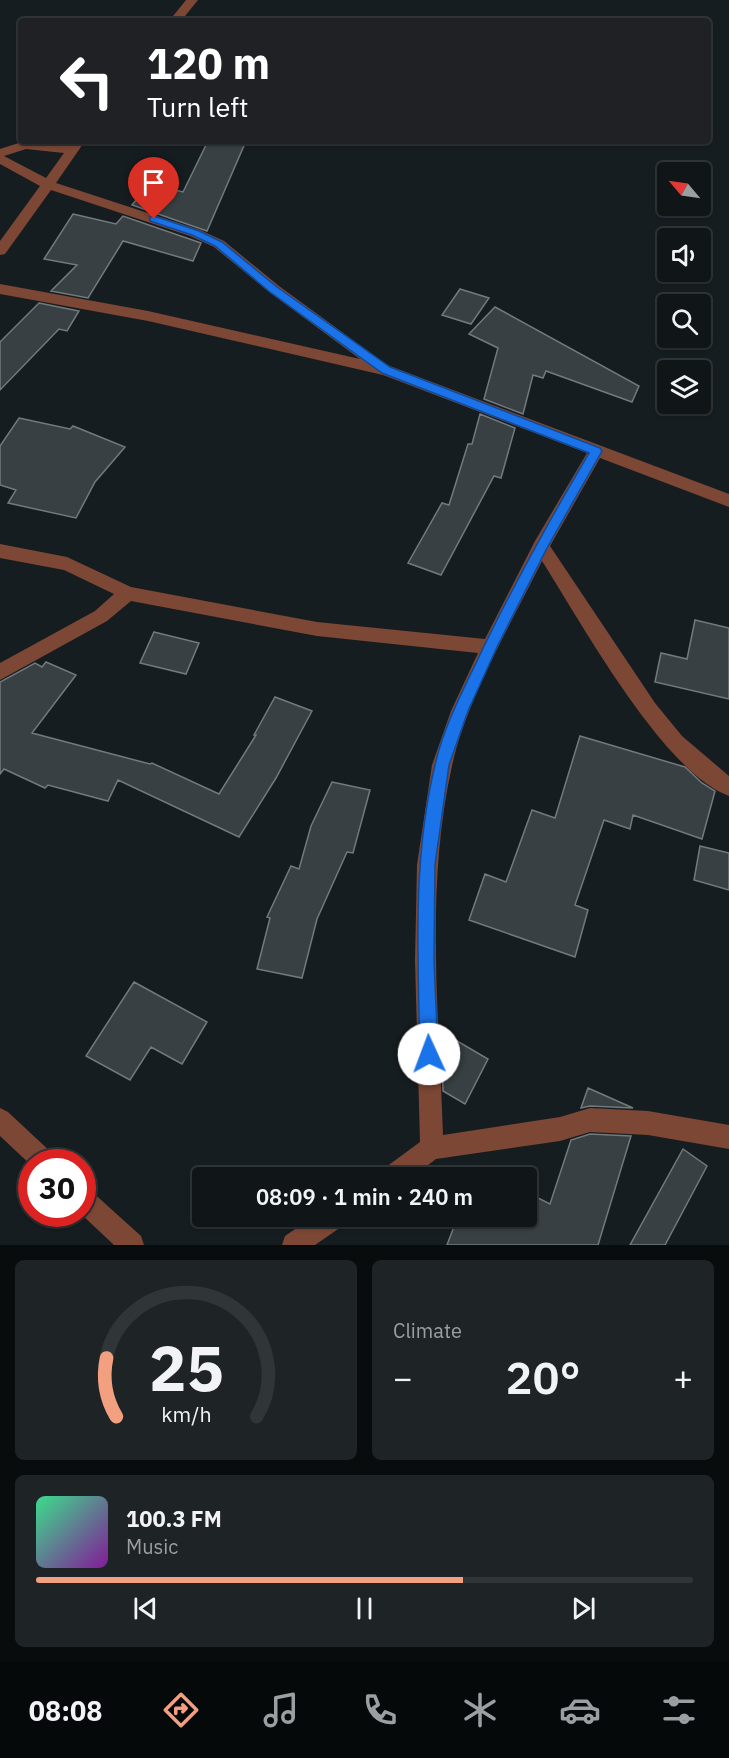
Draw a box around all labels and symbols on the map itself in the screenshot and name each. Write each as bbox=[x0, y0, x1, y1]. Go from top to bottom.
pin bbox=[128, 157, 179, 219]
north arrow bbox=[657, 162, 711, 216]
position arrow bbox=[397, 1022, 461, 1086]
speed limit sign: 30 bbox=[18, 1149, 96, 1227]

